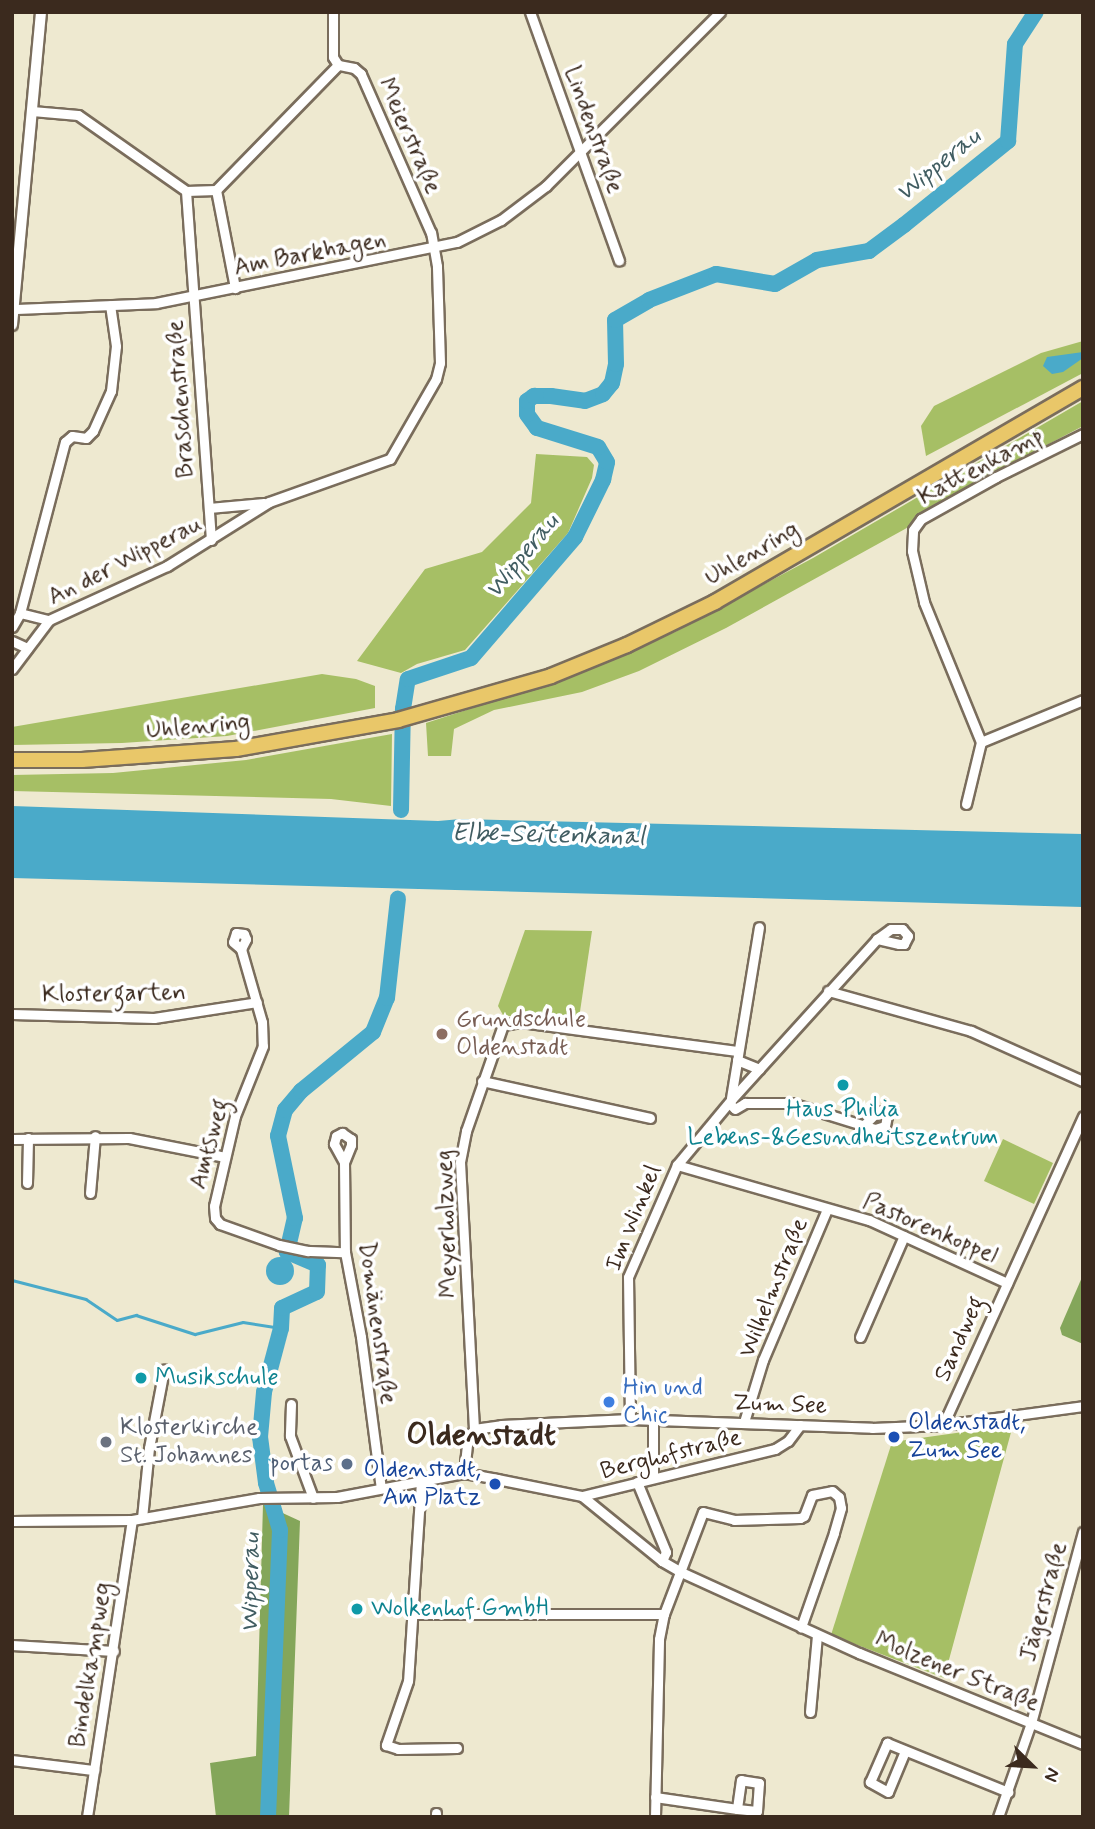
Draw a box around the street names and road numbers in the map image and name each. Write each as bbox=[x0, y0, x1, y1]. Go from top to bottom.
street label: Lindenstraße bbox=[557, 63, 629, 197]
street label: Meierstraße bbox=[371, 74, 447, 198]
street label: Am Barkhagen bbox=[231, 225, 389, 283]
street label: Braschenstraße bbox=[161, 319, 201, 479]
street label: Kattenkamp bbox=[913, 422, 1049, 512]
street label: An der Wipperau bbox=[44, 510, 206, 612]
street label: Uhlenring bbox=[700, 516, 804, 592]
street label: Uhlenring bbox=[145, 708, 251, 746]
street label: Klostergarten bbox=[42, 978, 186, 1010]
street label: Amtsweg bbox=[184, 1096, 236, 1192]
street label: Meyerholzweg bbox=[430, 1149, 464, 1299]
street label: Im Winkel bbox=[600, 1163, 668, 1273]
street label: Pastorenkoppel bbox=[858, 1188, 1002, 1270]
street label: Wilhelmstraße bbox=[733, 1214, 815, 1362]
street label: Domänenstraße bbox=[351, 1240, 403, 1406]
street label: Sandweg bbox=[928, 1292, 992, 1386]
street label: Zum See bbox=[732, 1389, 828, 1421]
street label: Berghofstraße bbox=[598, 1424, 744, 1486]
street label: Jägerstraße bbox=[1014, 1539, 1074, 1665]
street label: Bindelkampweg bbox=[64, 1580, 118, 1750]
street label: Molzener Straße bbox=[872, 1627, 1042, 1717]

